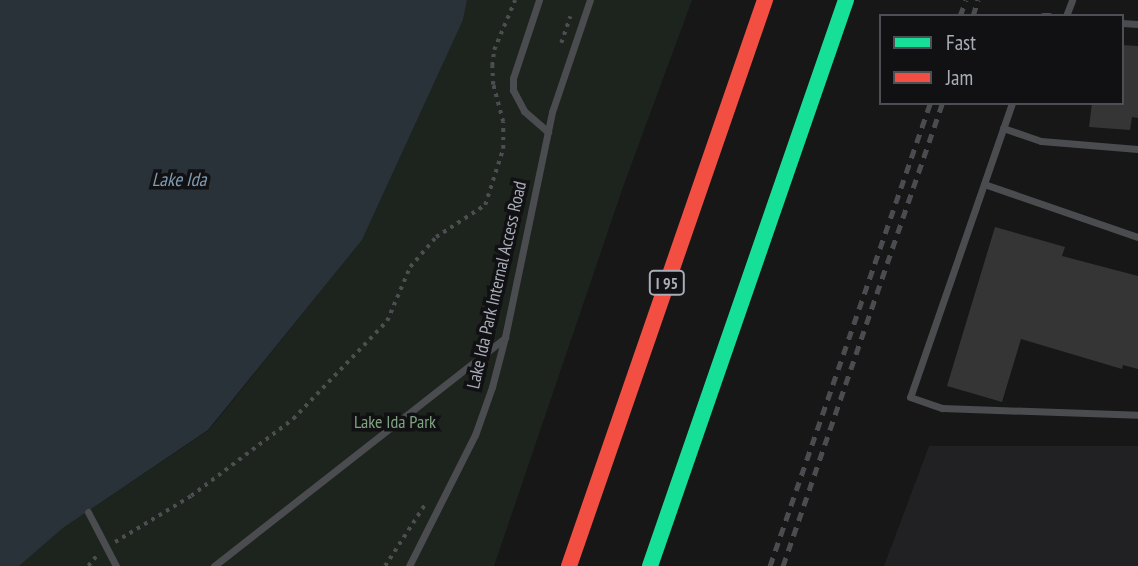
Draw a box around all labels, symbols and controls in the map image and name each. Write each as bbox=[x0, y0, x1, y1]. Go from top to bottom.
legend bbox=[879, 14, 1124, 105]
text: Fast bbox=[946, 29, 976, 56]
text: Jam bbox=[946, 64, 973, 91]
water label: Lake Ida bbox=[152, 169, 206, 191]
street label: Lake Ida Park Internal Access Road bbox=[463, 179, 531, 391]
road number: I 95 bbox=[648, 270, 686, 296]
park label: Lake Ida Park bbox=[354, 411, 436, 433]

